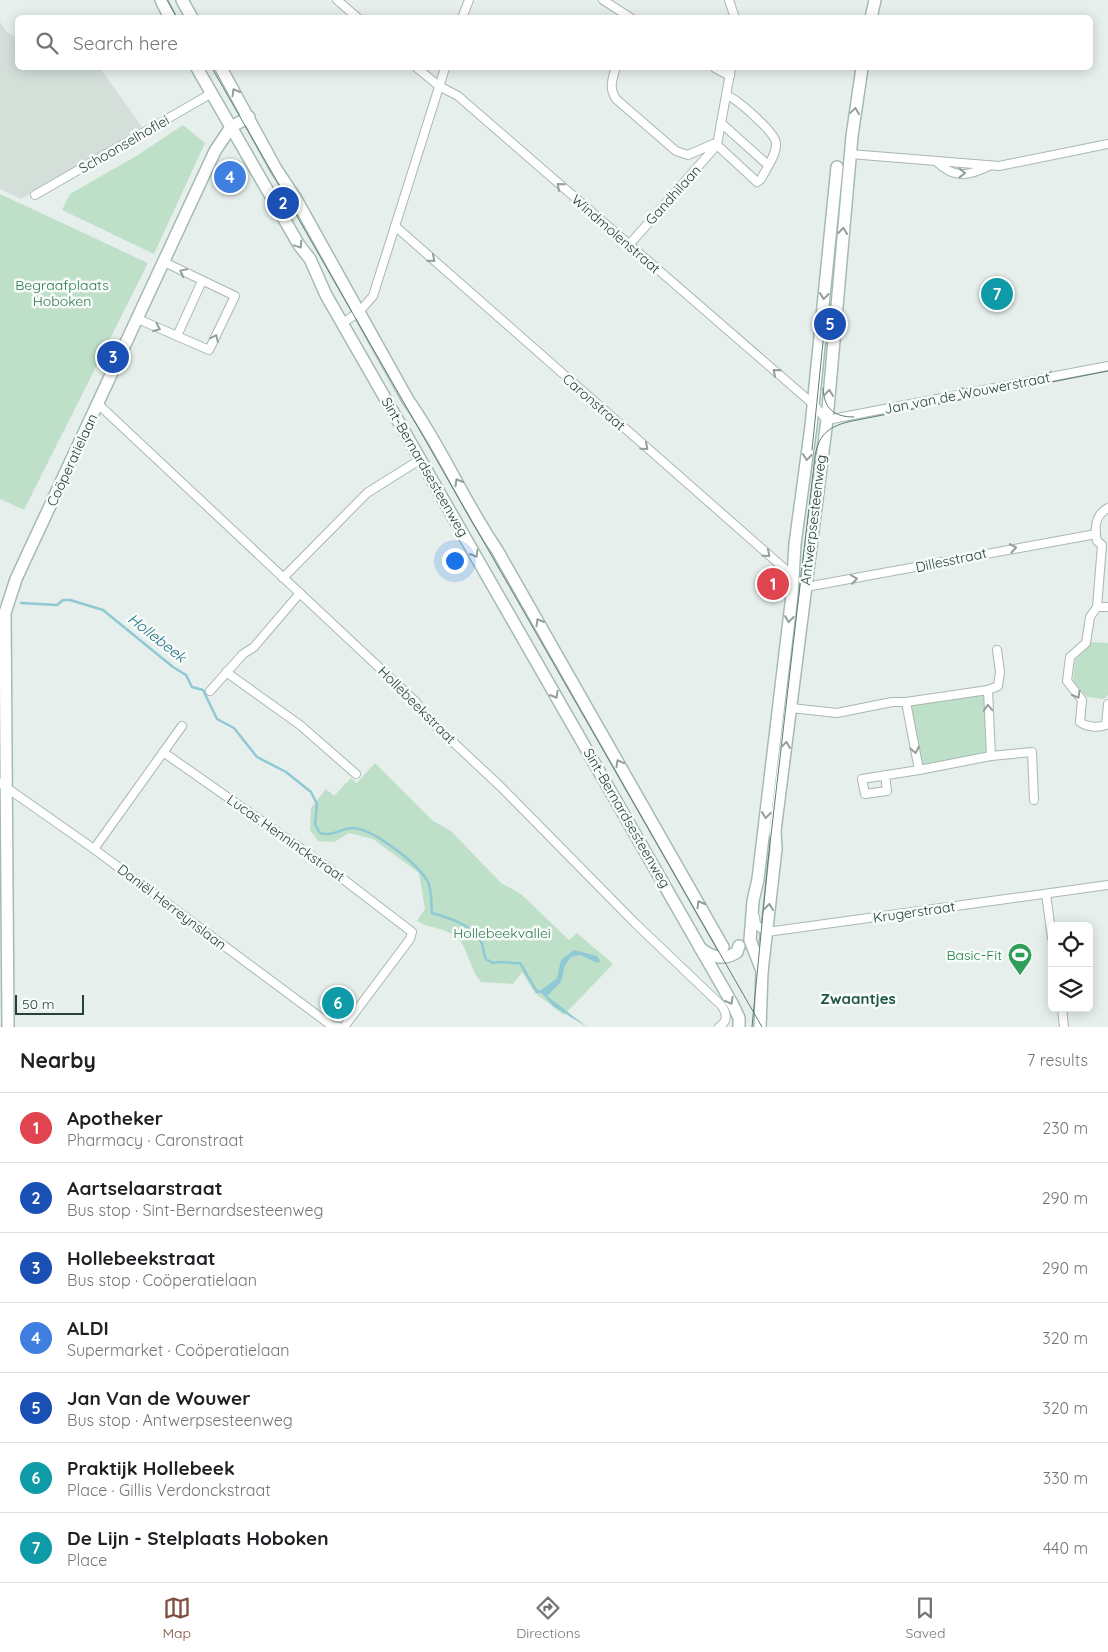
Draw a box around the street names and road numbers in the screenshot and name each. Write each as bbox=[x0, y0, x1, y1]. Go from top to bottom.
street label: Schoonselhoflei bbox=[76, 111, 172, 177]
street label: Gandhilaan bbox=[641, 161, 705, 229]
street label: Windmolenstraat bbox=[568, 191, 664, 278]
street label: Jan van de Wouwerstraat bbox=[883, 368, 1052, 418]
street label: Caronstraat bbox=[559, 370, 629, 434]
street label: Sint-Bernardsesteenweg bbox=[378, 394, 472, 540]
street label: Coöperatielaan bbox=[43, 411, 101, 509]
street label: Antwerpsesteenweg bbox=[796, 454, 830, 586]
street label: Dillesstraat bbox=[914, 544, 988, 576]
street label: Hollebeekstraat bbox=[374, 662, 460, 748]
street label: Sint-Bernardsesteenweg bbox=[580, 745, 674, 891]
street label: Lucas Henninckstraat bbox=[224, 791, 349, 886]
street label: Daniël Herreynslaan bbox=[114, 860, 230, 954]
street label: Krugerstraat bbox=[872, 897, 956, 927]

